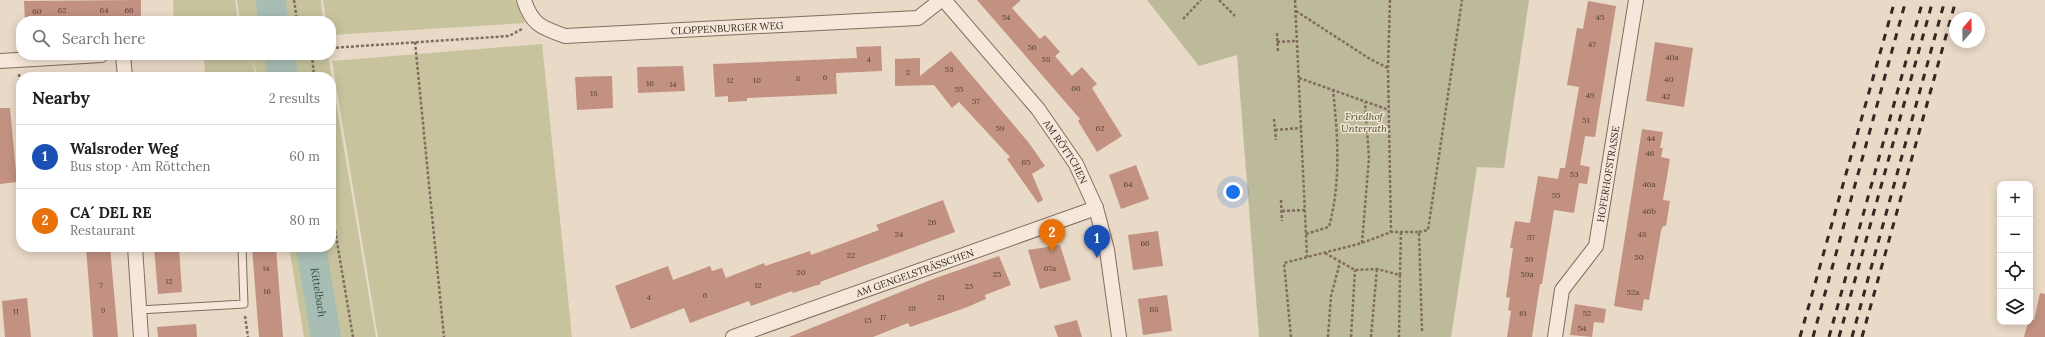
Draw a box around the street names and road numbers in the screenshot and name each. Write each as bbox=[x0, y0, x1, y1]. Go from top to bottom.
street label: CLOPPENBURGER WEG bbox=[670, 18, 784, 37]
street label: AM RÖTTCHEN bbox=[1040, 116, 1091, 186]
street label: HOFERHOFSTRASSE bbox=[1593, 125, 1622, 223]
street label: AM GENGELSTRÄSSCHEN bbox=[853, 245, 976, 300]

